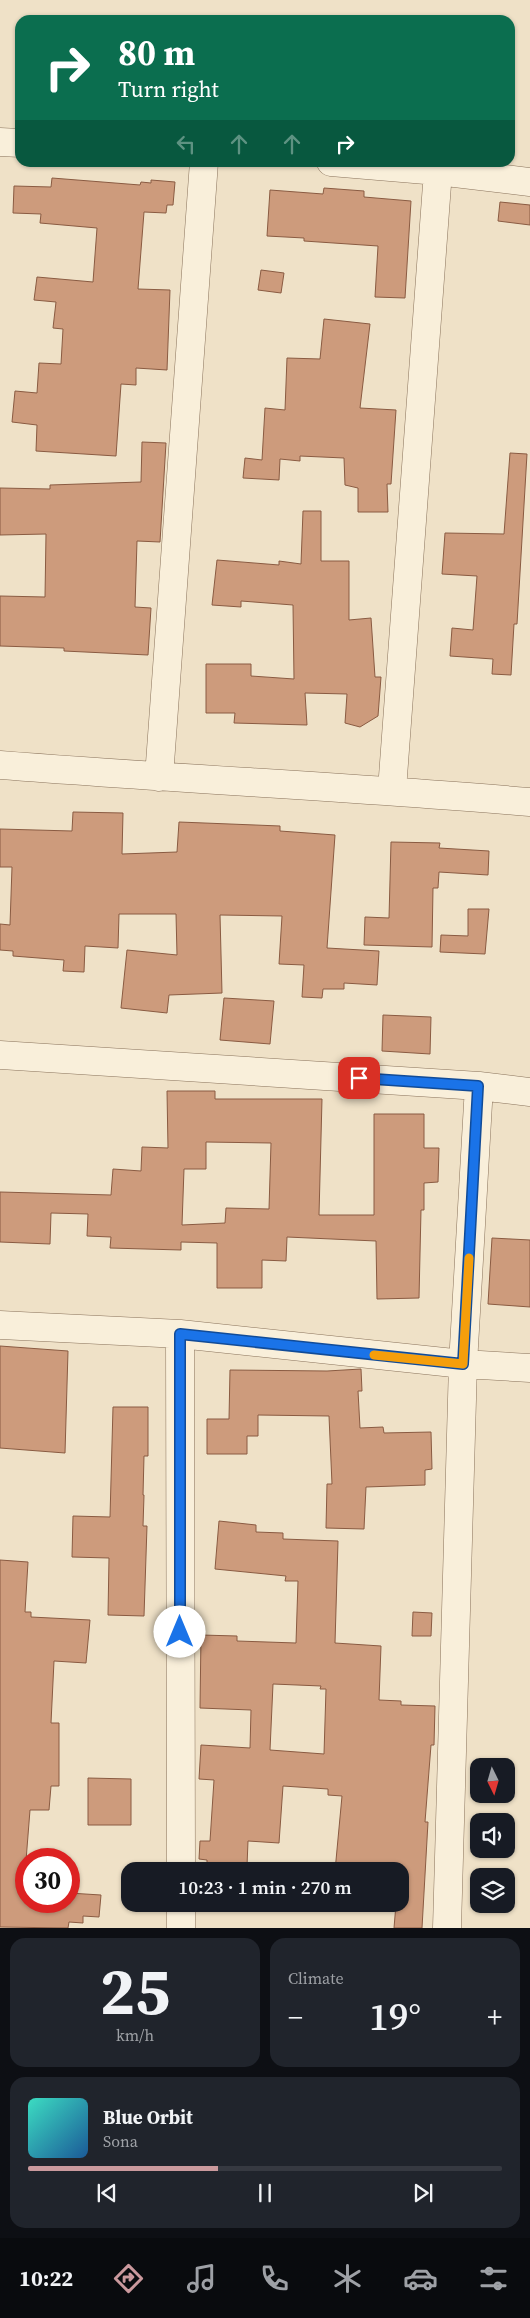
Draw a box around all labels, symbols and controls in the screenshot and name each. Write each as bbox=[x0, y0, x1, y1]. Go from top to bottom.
text: 80 m bbox=[118, 29, 195, 77]
icon: right bbox=[35, 35, 100, 100]
text: Turn right bbox=[118, 74, 219, 104]
icon: left bbox=[172, 130, 200, 158]
icon: ahead bbox=[225, 130, 253, 158]
icon: ahead bbox=[278, 130, 306, 158]
icon: right bbox=[331, 130, 359, 158]
pin bbox=[338, 1057, 380, 1099]
icon: arrive bbox=[345, 1064, 373, 1092]
position arrow bbox=[153, 1605, 205, 1657]
north arrow bbox=[470, 1758, 515, 1802]
map controls bbox=[470, 1758, 515, 1913]
button: sound bbox=[470, 1813, 515, 1858]
speed limit sign: 30 bbox=[15, 1848, 80, 1913]
button: layers bbox=[470, 1868, 515, 1913]
text: 10:23 · 1 min · 270 m bbox=[178, 1874, 352, 1900]
text: 25 bbox=[100, 1947, 170, 2036]
text: Climate bbox=[288, 1967, 344, 1989]
text: 19° bbox=[369, 1991, 421, 2043]
text: − bbox=[288, 1998, 303, 2036]
text: + bbox=[487, 1998, 502, 2036]
text: km/h bbox=[116, 2024, 154, 2046]
text: Blue Orbit bbox=[103, 2104, 193, 2130]
text: Sona bbox=[103, 2130, 138, 2152]
icon: previous bbox=[93, 2179, 121, 2207]
icon: pause bbox=[251, 2179, 279, 2207]
icon: next bbox=[409, 2179, 437, 2207]
icon: directions bbox=[111, 2261, 146, 2296]
icon: music bbox=[184, 2261, 219, 2296]
icon: phone bbox=[257, 2261, 292, 2296]
icon: climate bbox=[330, 2261, 365, 2296]
icon: car bbox=[403, 2261, 438, 2296]
icon: filters bbox=[476, 2261, 511, 2296]
text: 10:22 bbox=[19, 2263, 73, 2293]

